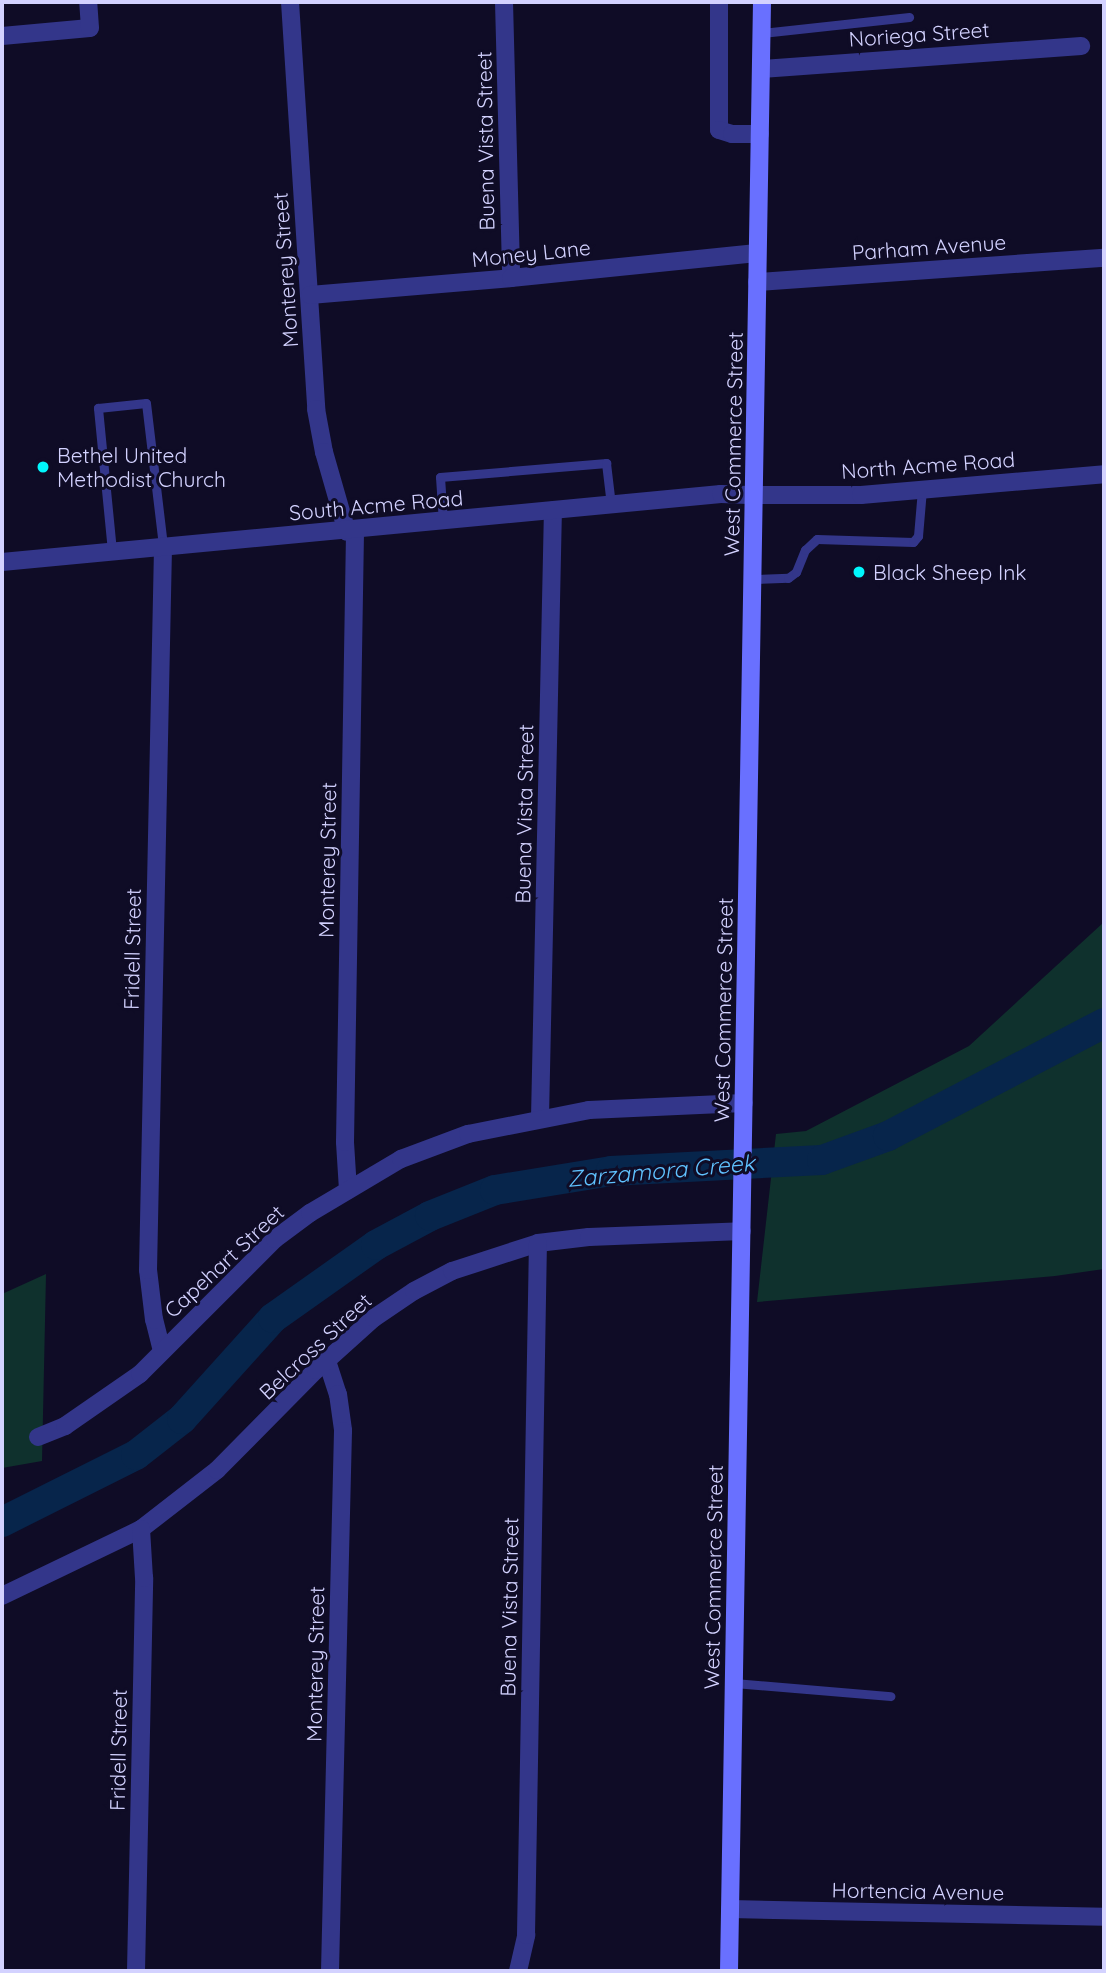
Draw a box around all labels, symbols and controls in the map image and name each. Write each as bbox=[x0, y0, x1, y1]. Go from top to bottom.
street label: Noriega Street bbox=[848, 17, 990, 51]
street label: Buena Vista Street bbox=[471, 51, 499, 231]
street label: Monterey Street bbox=[267, 192, 303, 348]
street label: Parham Avenue bbox=[851, 229, 1007, 265]
street label: Money Lane bbox=[470, 234, 592, 272]
street label: West Commerce Street bbox=[718, 331, 748, 557]
place label: Bethel United Methodist Church bbox=[57, 442, 226, 492]
street label: North Acme Road bbox=[840, 446, 1016, 484]
marker: Bethel United Methodist Church bbox=[35, 459, 51, 475]
street label: South Acme Road bbox=[288, 485, 464, 525]
place label: Black Sheep Ink bbox=[873, 559, 1027, 585]
marker: Black Sheep Ink bbox=[851, 564, 867, 580]
street label: Buena Vista Street bbox=[510, 724, 538, 904]
street label: Monterey Street bbox=[313, 782, 341, 938]
street label: Fridell Street bbox=[118, 888, 146, 1010]
street label: West Commerce Street bbox=[708, 897, 738, 1123]
water label: Zarzamora Creek bbox=[566, 1149, 756, 1193]
street label: Capehart Street bbox=[159, 1199, 289, 1323]
street label: Belcross Street bbox=[254, 1288, 376, 1404]
street label: West Commerce Street bbox=[698, 1464, 728, 1690]
street label: Buena Vista Street bbox=[495, 1517, 523, 1697]
street label: Monterey Street bbox=[301, 1586, 329, 1742]
street label: Fridell Street bbox=[104, 1689, 132, 1811]
street label: Hortencia Avenue bbox=[832, 1877, 1004, 1905]

